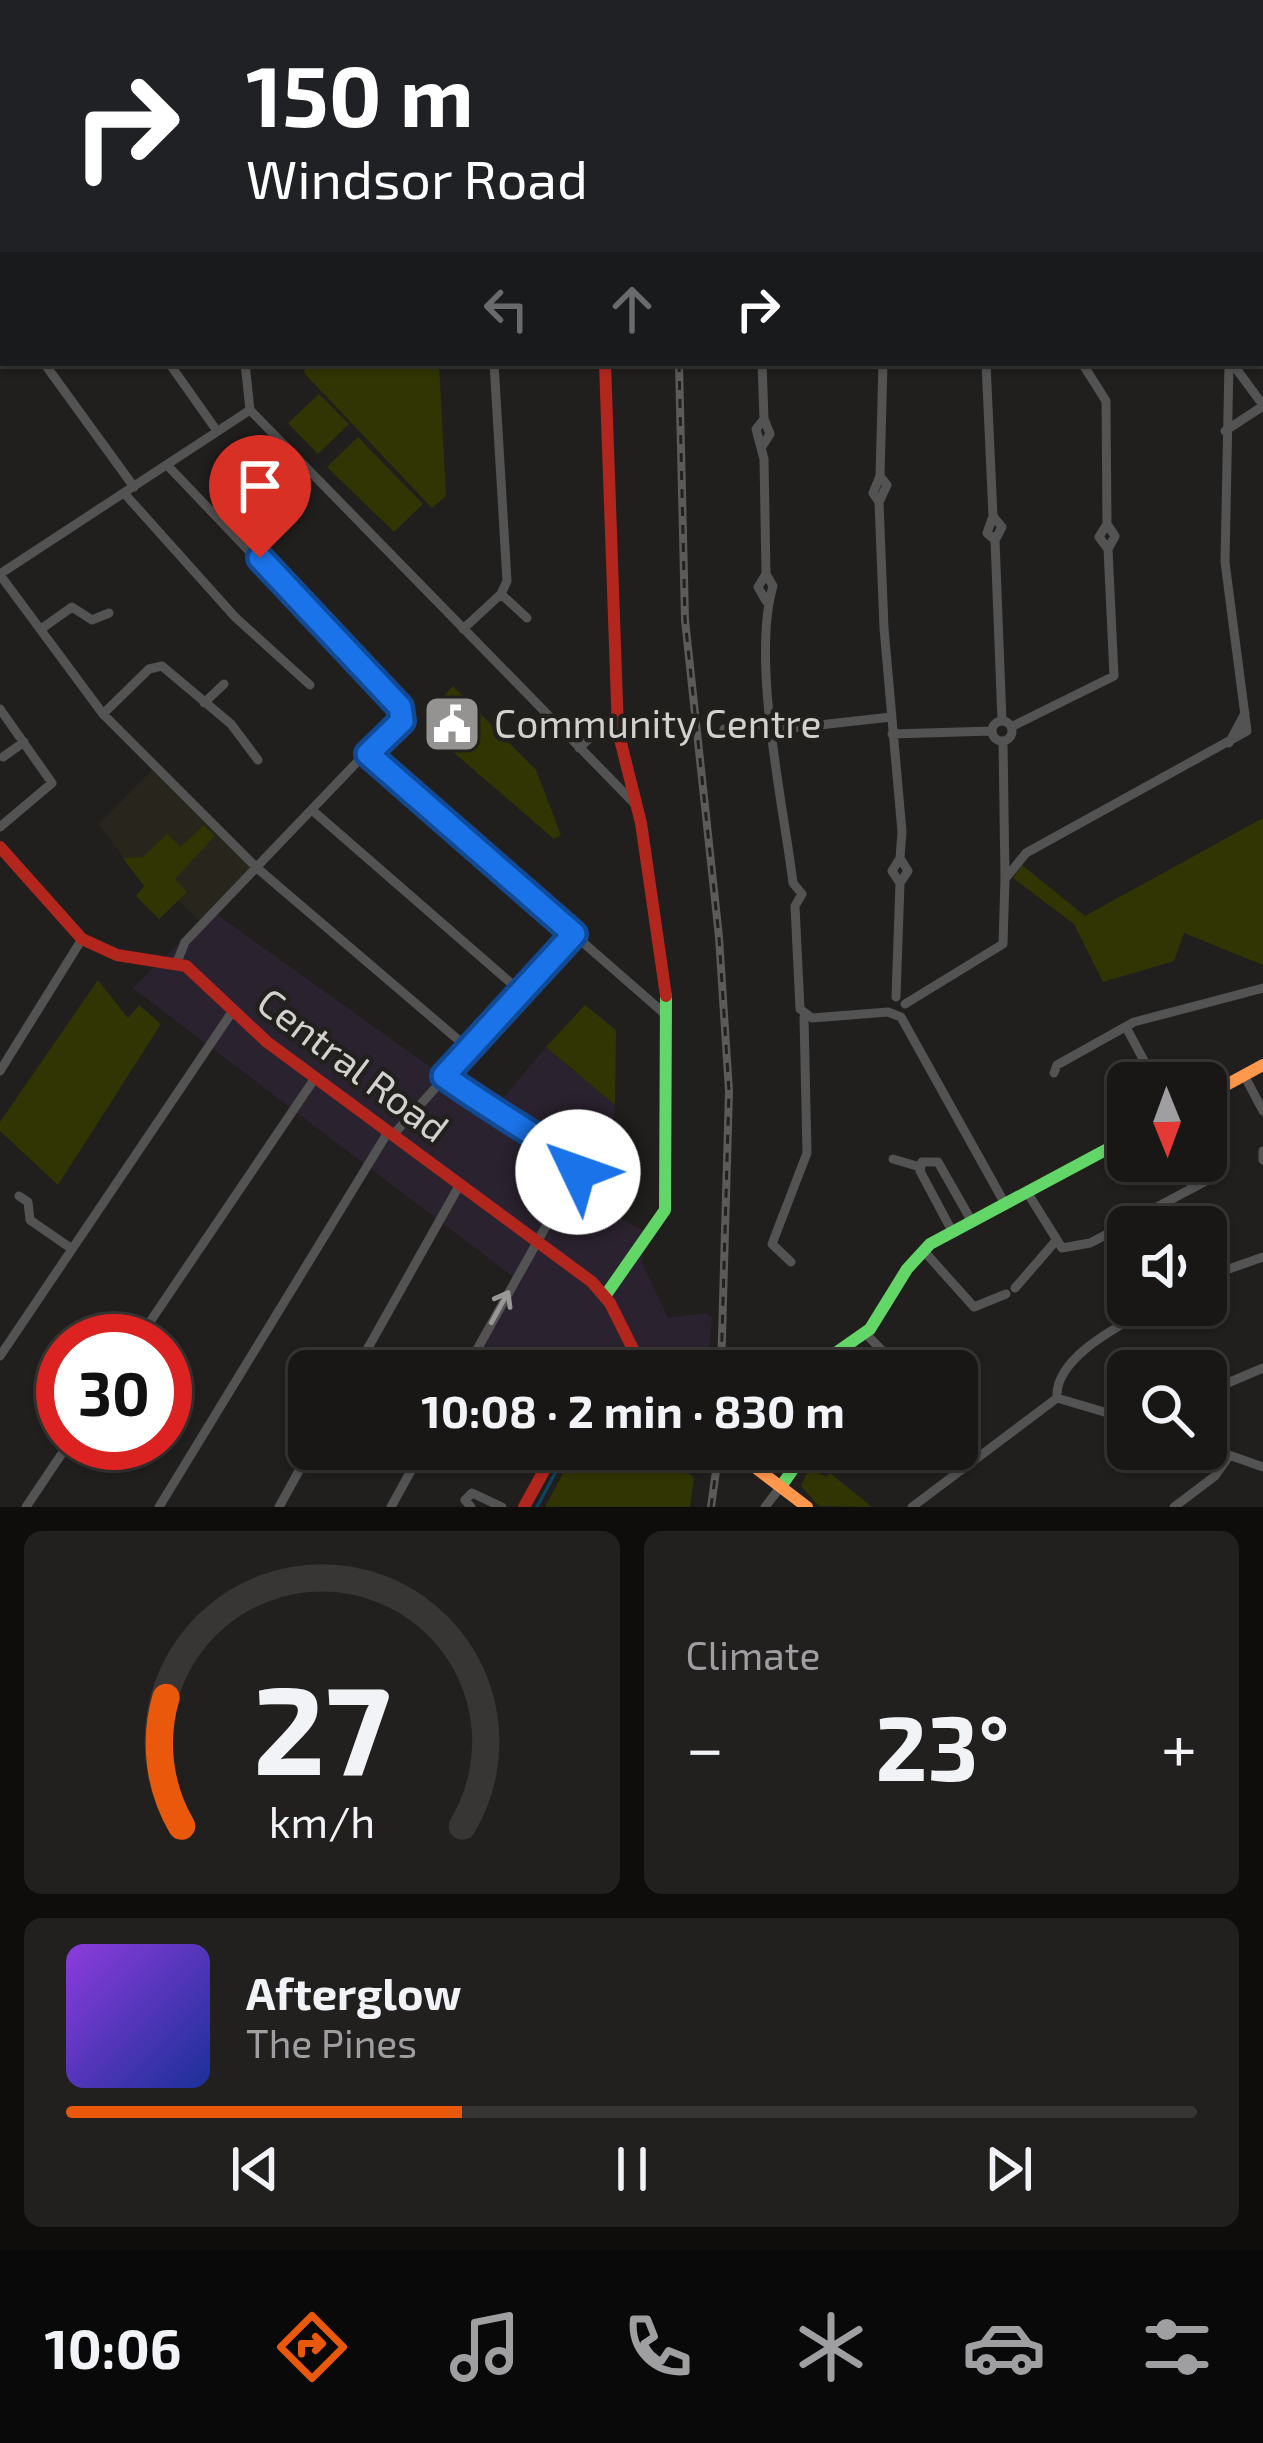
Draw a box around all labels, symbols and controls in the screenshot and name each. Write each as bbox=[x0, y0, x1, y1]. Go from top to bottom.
text: 150 m bbox=[246, 43, 474, 144]
icon: right bbox=[48, 48, 204, 204]
text: Windsor Road bbox=[246, 145, 588, 210]
icon: left bbox=[473, 276, 539, 342]
icon: ahead bbox=[599, 276, 665, 342]
icon: right bbox=[725, 276, 791, 342]
pin bbox=[209, 435, 311, 558]
icon: arrive bbox=[227, 453, 293, 519]
public building icon: Community Centre bbox=[421, 693, 483, 755]
place label: Community Centre bbox=[494, 699, 821, 746]
street label: Central Road bbox=[249, 977, 459, 1151]
north arrow bbox=[1107, 1062, 1227, 1182]
map controls bbox=[1107, 1062, 1227, 1470]
position arrow bbox=[515, 1109, 641, 1235]
button: sound bbox=[1107, 1206, 1227, 1326]
one-way arrow bbox=[489, 1290, 512, 1325]
speed limit sign: 30 bbox=[36, 1314, 192, 1470]
button: search bbox=[1107, 1350, 1227, 1470]
text: 10:08 · 2 min · 830 m bbox=[421, 1383, 845, 1437]
text: Climate bbox=[686, 1631, 820, 1678]
text: 27 bbox=[253, 1650, 391, 1800]
text: 23° bbox=[875, 1691, 1010, 1799]
text: − bbox=[686, 1706, 724, 1785]
text: + bbox=[1161, 1706, 1197, 1785]
text: km/h bbox=[268, 1794, 375, 1846]
text: Afterglow bbox=[246, 1965, 462, 2019]
text: The Pines bbox=[246, 2019, 417, 2066]
icon: previous bbox=[222, 2136, 288, 2202]
icon: pause bbox=[599, 2136, 665, 2202]
icon: next bbox=[976, 2136, 1042, 2202]
icon: directions bbox=[270, 2305, 354, 2389]
icon: music bbox=[443, 2305, 527, 2389]
icon: phone bbox=[616, 2305, 700, 2389]
icon: climate bbox=[789, 2305, 873, 2389]
icon: car bbox=[962, 2305, 1046, 2389]
icon: filters bbox=[1135, 2305, 1219, 2389]
text: 10:06 bbox=[44, 2315, 182, 2380]

